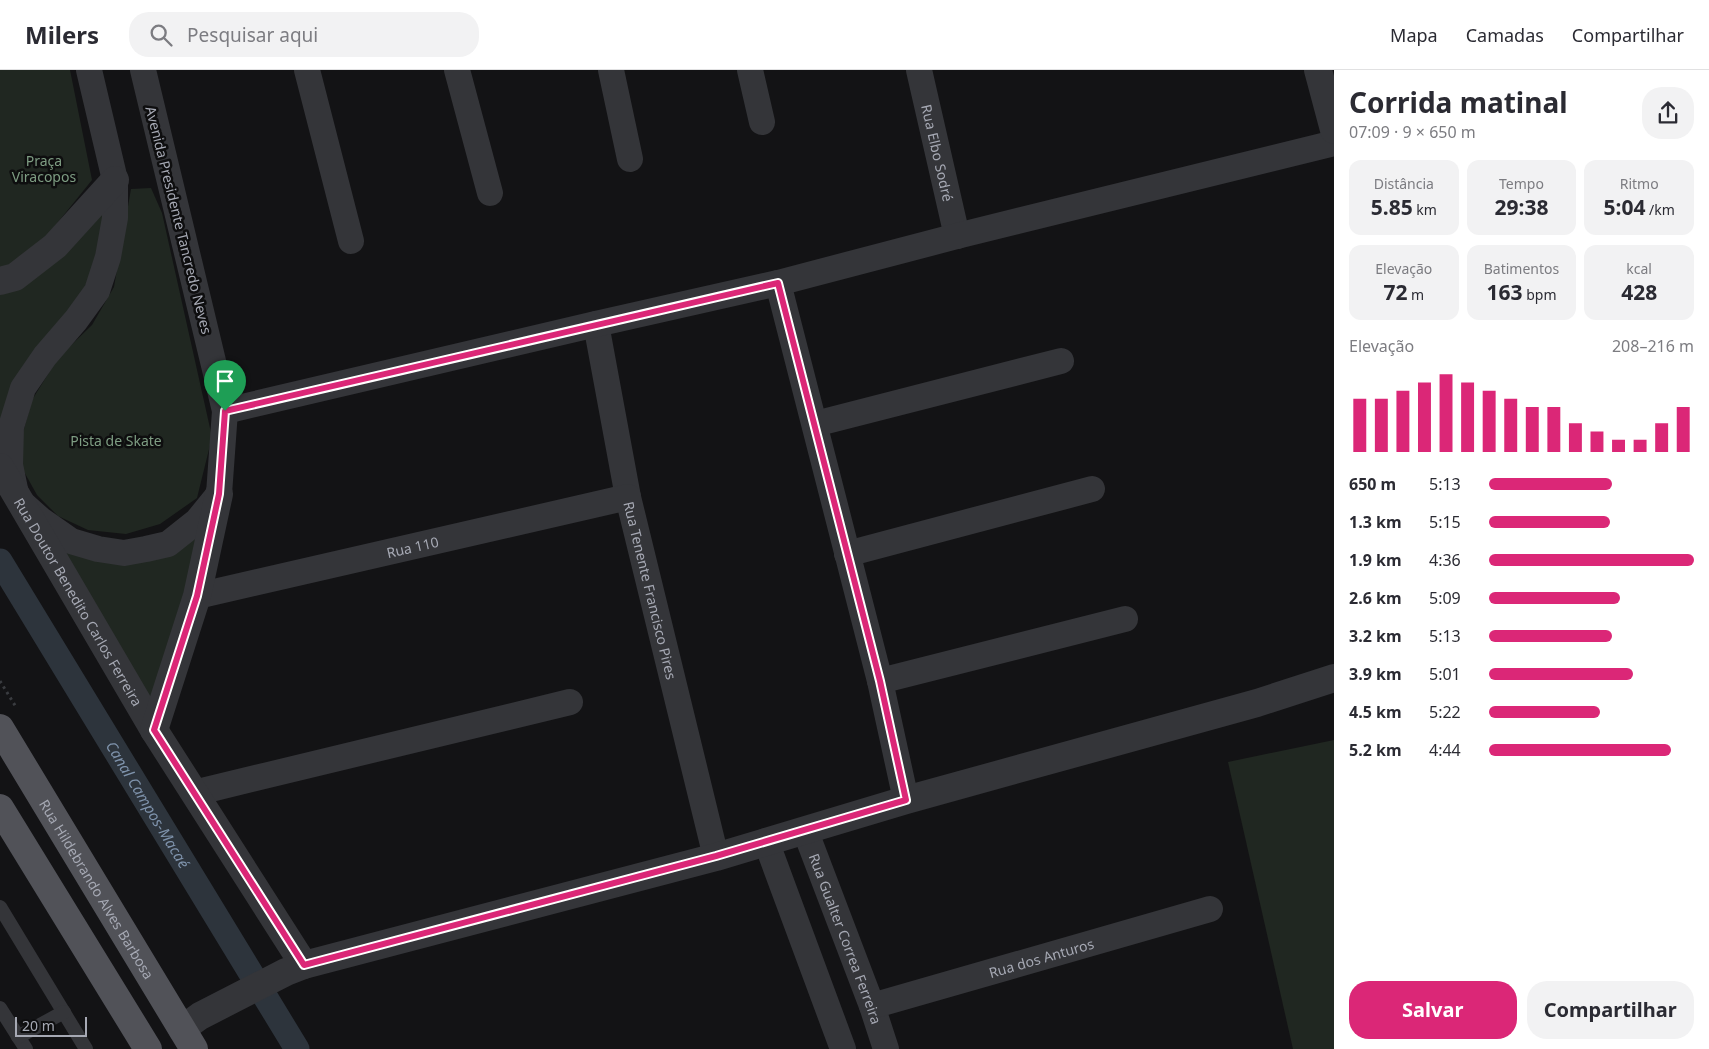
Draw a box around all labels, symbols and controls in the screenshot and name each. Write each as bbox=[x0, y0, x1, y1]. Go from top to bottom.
search box bbox=[129, 12, 479, 57]
text: Milers bbox=[25, 18, 99, 51]
icon: search bbox=[147, 21, 175, 49]
text: Pesquisar aqui bbox=[187, 22, 318, 48]
text: Mapa bbox=[1390, 23, 1438, 47]
text: Camadas bbox=[1466, 23, 1544, 47]
text: Compartilhar bbox=[1572, 23, 1684, 47]
text: Corrida matinal bbox=[1349, 83, 1568, 121]
button: share bbox=[1642, 87, 1694, 139]
street label: Rua Elbo Sodré bbox=[918, 102, 958, 203]
street label: Avenida Presidente Tancredo Neves bbox=[141, 104, 217, 336]
text: 07:09 · 9 × 650 m bbox=[1349, 121, 1476, 143]
park label: Praça Viracopos bbox=[12, 151, 76, 186]
text: Distância bbox=[1374, 174, 1434, 193]
text: Tempo bbox=[1499, 174, 1544, 193]
text: Ritmo bbox=[1620, 174, 1659, 193]
text: 5.85 bbox=[1371, 193, 1413, 221]
text: 29:38 bbox=[1495, 193, 1548, 221]
text: 5:04 bbox=[1603, 193, 1645, 221]
text: km bbox=[1413, 200, 1437, 219]
text: /km bbox=[1645, 200, 1675, 219]
text: Elevação bbox=[1375, 259, 1432, 278]
text: Batimentos bbox=[1484, 259, 1559, 278]
text: kcal bbox=[1626, 259, 1652, 278]
text: 72 bbox=[1383, 278, 1407, 306]
text: 163 bbox=[1486, 278, 1523, 306]
text: 428 bbox=[1621, 278, 1657, 306]
text: m bbox=[1407, 285, 1424, 304]
text: bpm bbox=[1523, 285, 1556, 304]
text: Elevação bbox=[1349, 335, 1414, 357]
text: 208–216 m bbox=[1612, 335, 1694, 357]
pin bbox=[204, 360, 246, 411]
icon: arrive bbox=[211, 367, 239, 395]
park label: Pista de Skate bbox=[70, 431, 162, 450]
text: 650 m bbox=[1349, 473, 1396, 495]
text: 5:13 bbox=[1429, 473, 1461, 495]
street label: Rua Doutor Benedito Carlos Ferreira bbox=[10, 494, 147, 709]
street label: Rua Tenente Francisco Pires bbox=[620, 499, 682, 682]
text: 1.3 km bbox=[1349, 511, 1401, 533]
text: 5:15 bbox=[1429, 511, 1461, 533]
street label: Rua 110 bbox=[384, 531, 440, 562]
text: 1.9 km bbox=[1349, 549, 1401, 571]
text: 4:36 bbox=[1429, 549, 1461, 571]
text: 2.6 km bbox=[1349, 587, 1401, 609]
text: 5:09 bbox=[1429, 587, 1461, 609]
text: 3.2 km bbox=[1349, 625, 1401, 647]
text: 5:13 bbox=[1429, 625, 1461, 647]
text: 3.9 km bbox=[1349, 663, 1401, 685]
text: 5:01 bbox=[1429, 663, 1461, 685]
text: 4.5 km bbox=[1349, 701, 1401, 723]
text: 5:22 bbox=[1429, 701, 1461, 723]
water label: Canal Campos-Macaé bbox=[102, 737, 195, 872]
text: 5.2 km bbox=[1349, 739, 1401, 761]
text: 4:44 bbox=[1429, 739, 1461, 761]
street label: Rua Hildebrando Alves Barbosa bbox=[36, 795, 159, 982]
street label: Rua Gualter Correa Ferreira bbox=[805, 850, 887, 1026]
street label: Rua dos Anturos bbox=[986, 933, 1096, 982]
button: Salvar bbox=[1349, 981, 1517, 1039]
button: Compartilhar bbox=[1527, 981, 1694, 1039]
scale bar bbox=[15, 1014, 88, 1037]
text: 20 m bbox=[22, 1016, 55, 1035]

